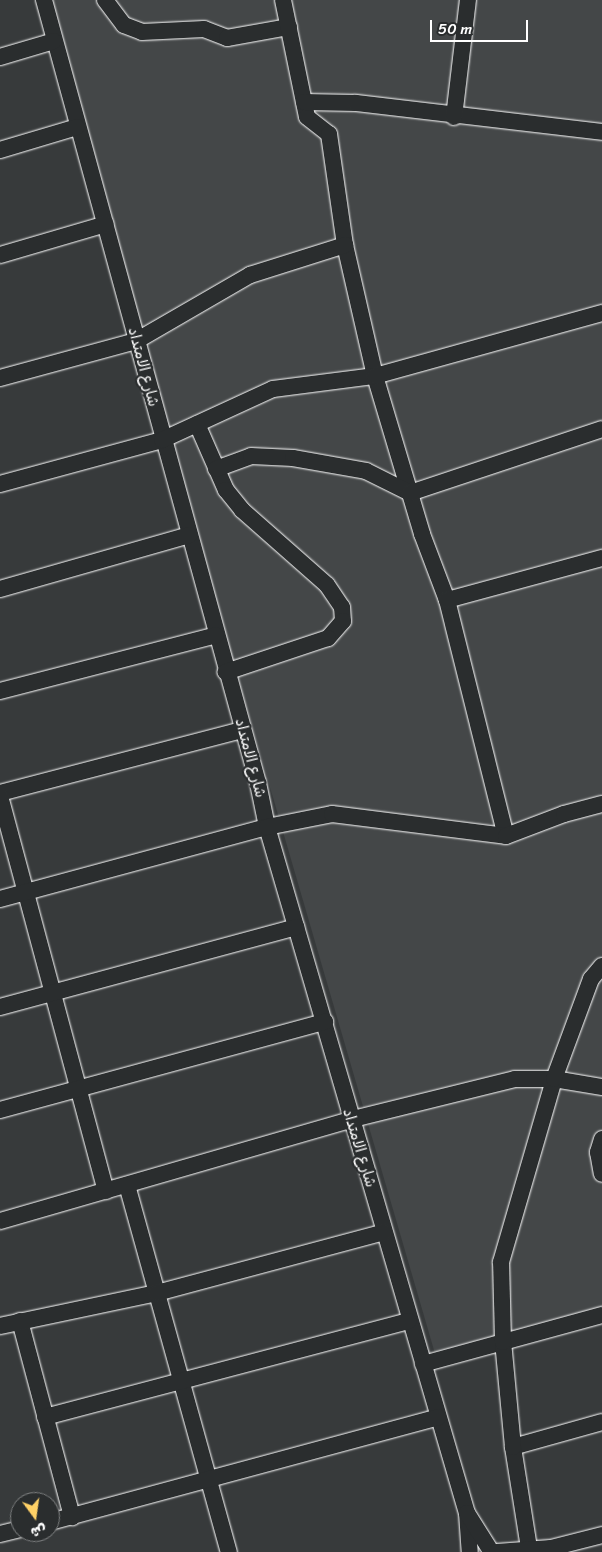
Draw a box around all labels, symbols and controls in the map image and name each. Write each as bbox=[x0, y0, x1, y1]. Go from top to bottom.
scale bar bbox=[432, 10, 530, 42]
text: 50 m bbox=[438, 16, 472, 42]
street label: شارع الامتداد bbox=[124, 325, 162, 409]
street label: شارع الامتداد bbox=[231, 716, 269, 800]
street label: شارع الامتداد bbox=[339, 1107, 379, 1189]
north arrow bbox=[10, 1492, 60, 1542]
text: ش bbox=[28, 1517, 49, 1545]

